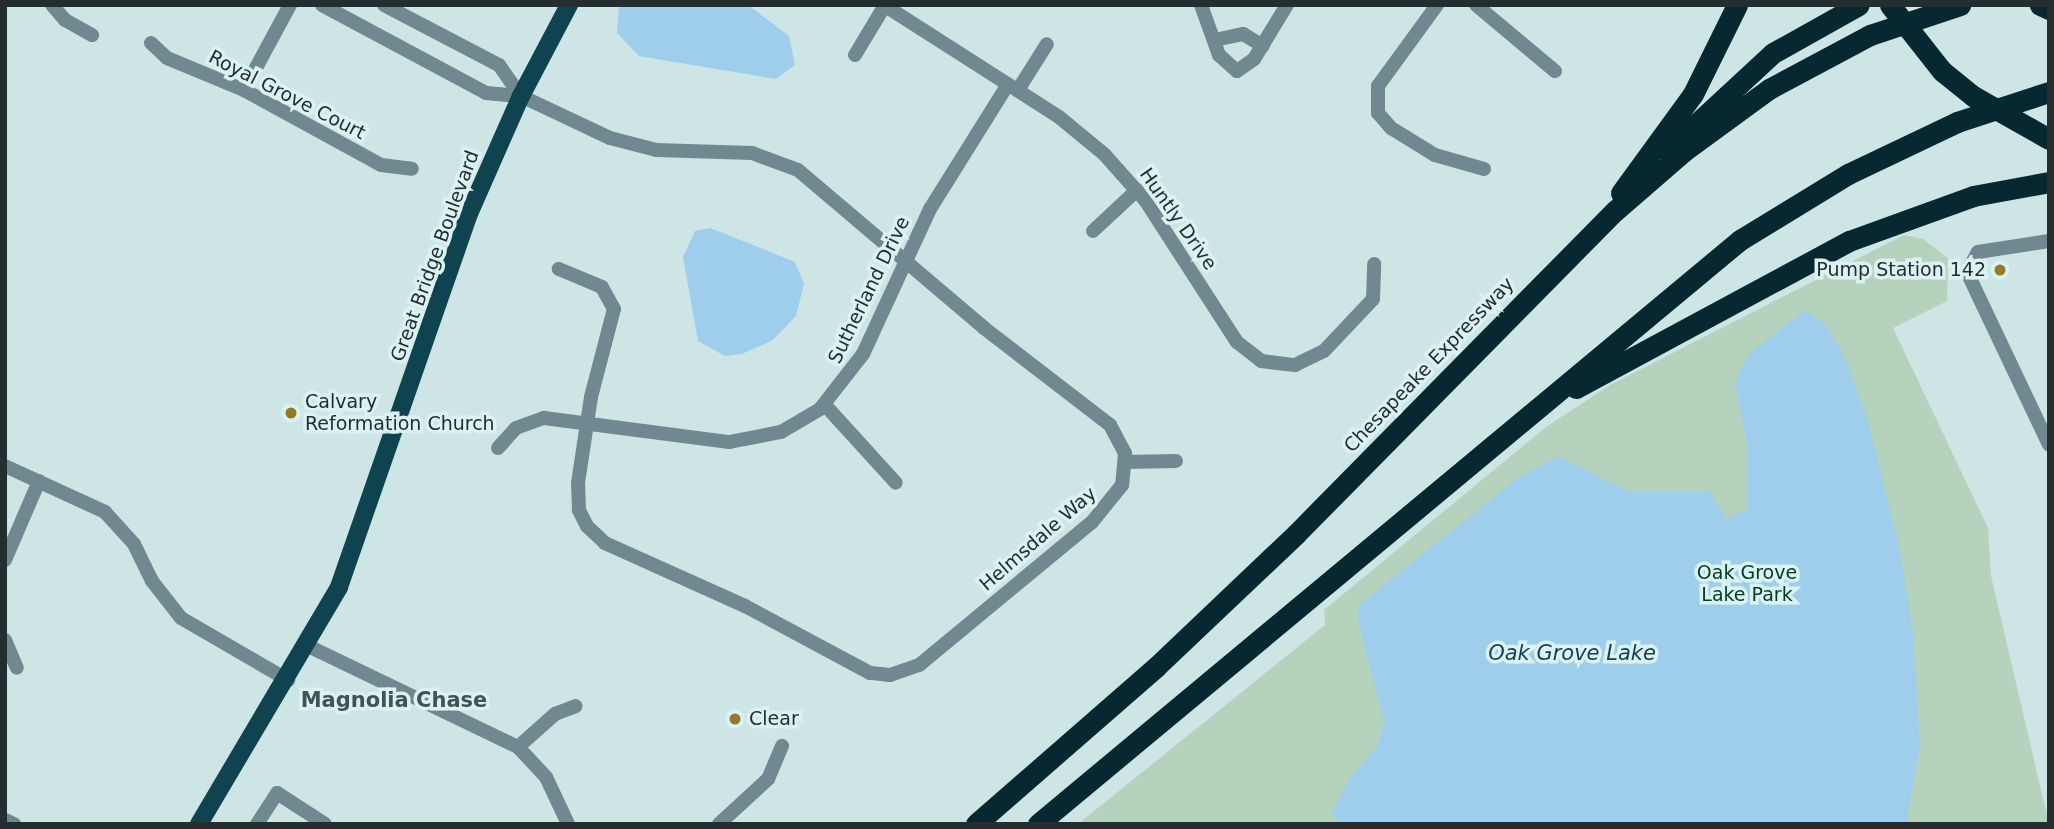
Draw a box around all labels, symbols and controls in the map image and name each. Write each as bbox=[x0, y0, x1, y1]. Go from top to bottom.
street label: Royal Grove Court bbox=[205, 46, 369, 144]
street label: Great Bridge Boulevard bbox=[386, 147, 484, 365]
street label: Huntly Drive bbox=[1135, 164, 1221, 274]
street label: Sutherland Drive bbox=[824, 213, 914, 367]
place label: Pump Station 142 bbox=[1816, 259, 1986, 281]
marker: Pump Station 142 bbox=[1992, 262, 2008, 278]
street label: Chesapeake Expressway bbox=[1339, 273, 1519, 457]
place label: Calvary Reformation Church bbox=[305, 391, 495, 435]
marker: Calvary Reformation Church bbox=[283, 405, 299, 421]
street label: Helmsdale Way bbox=[975, 482, 1101, 596]
park label: Oak Grove Lake Park bbox=[1697, 562, 1797, 606]
water label: Oak Grove Lake bbox=[1488, 640, 1656, 666]
district label: Magnolia Chase bbox=[301, 687, 487, 713]
place label: Clear bbox=[749, 708, 799, 730]
marker: Clear bbox=[727, 711, 743, 727]

